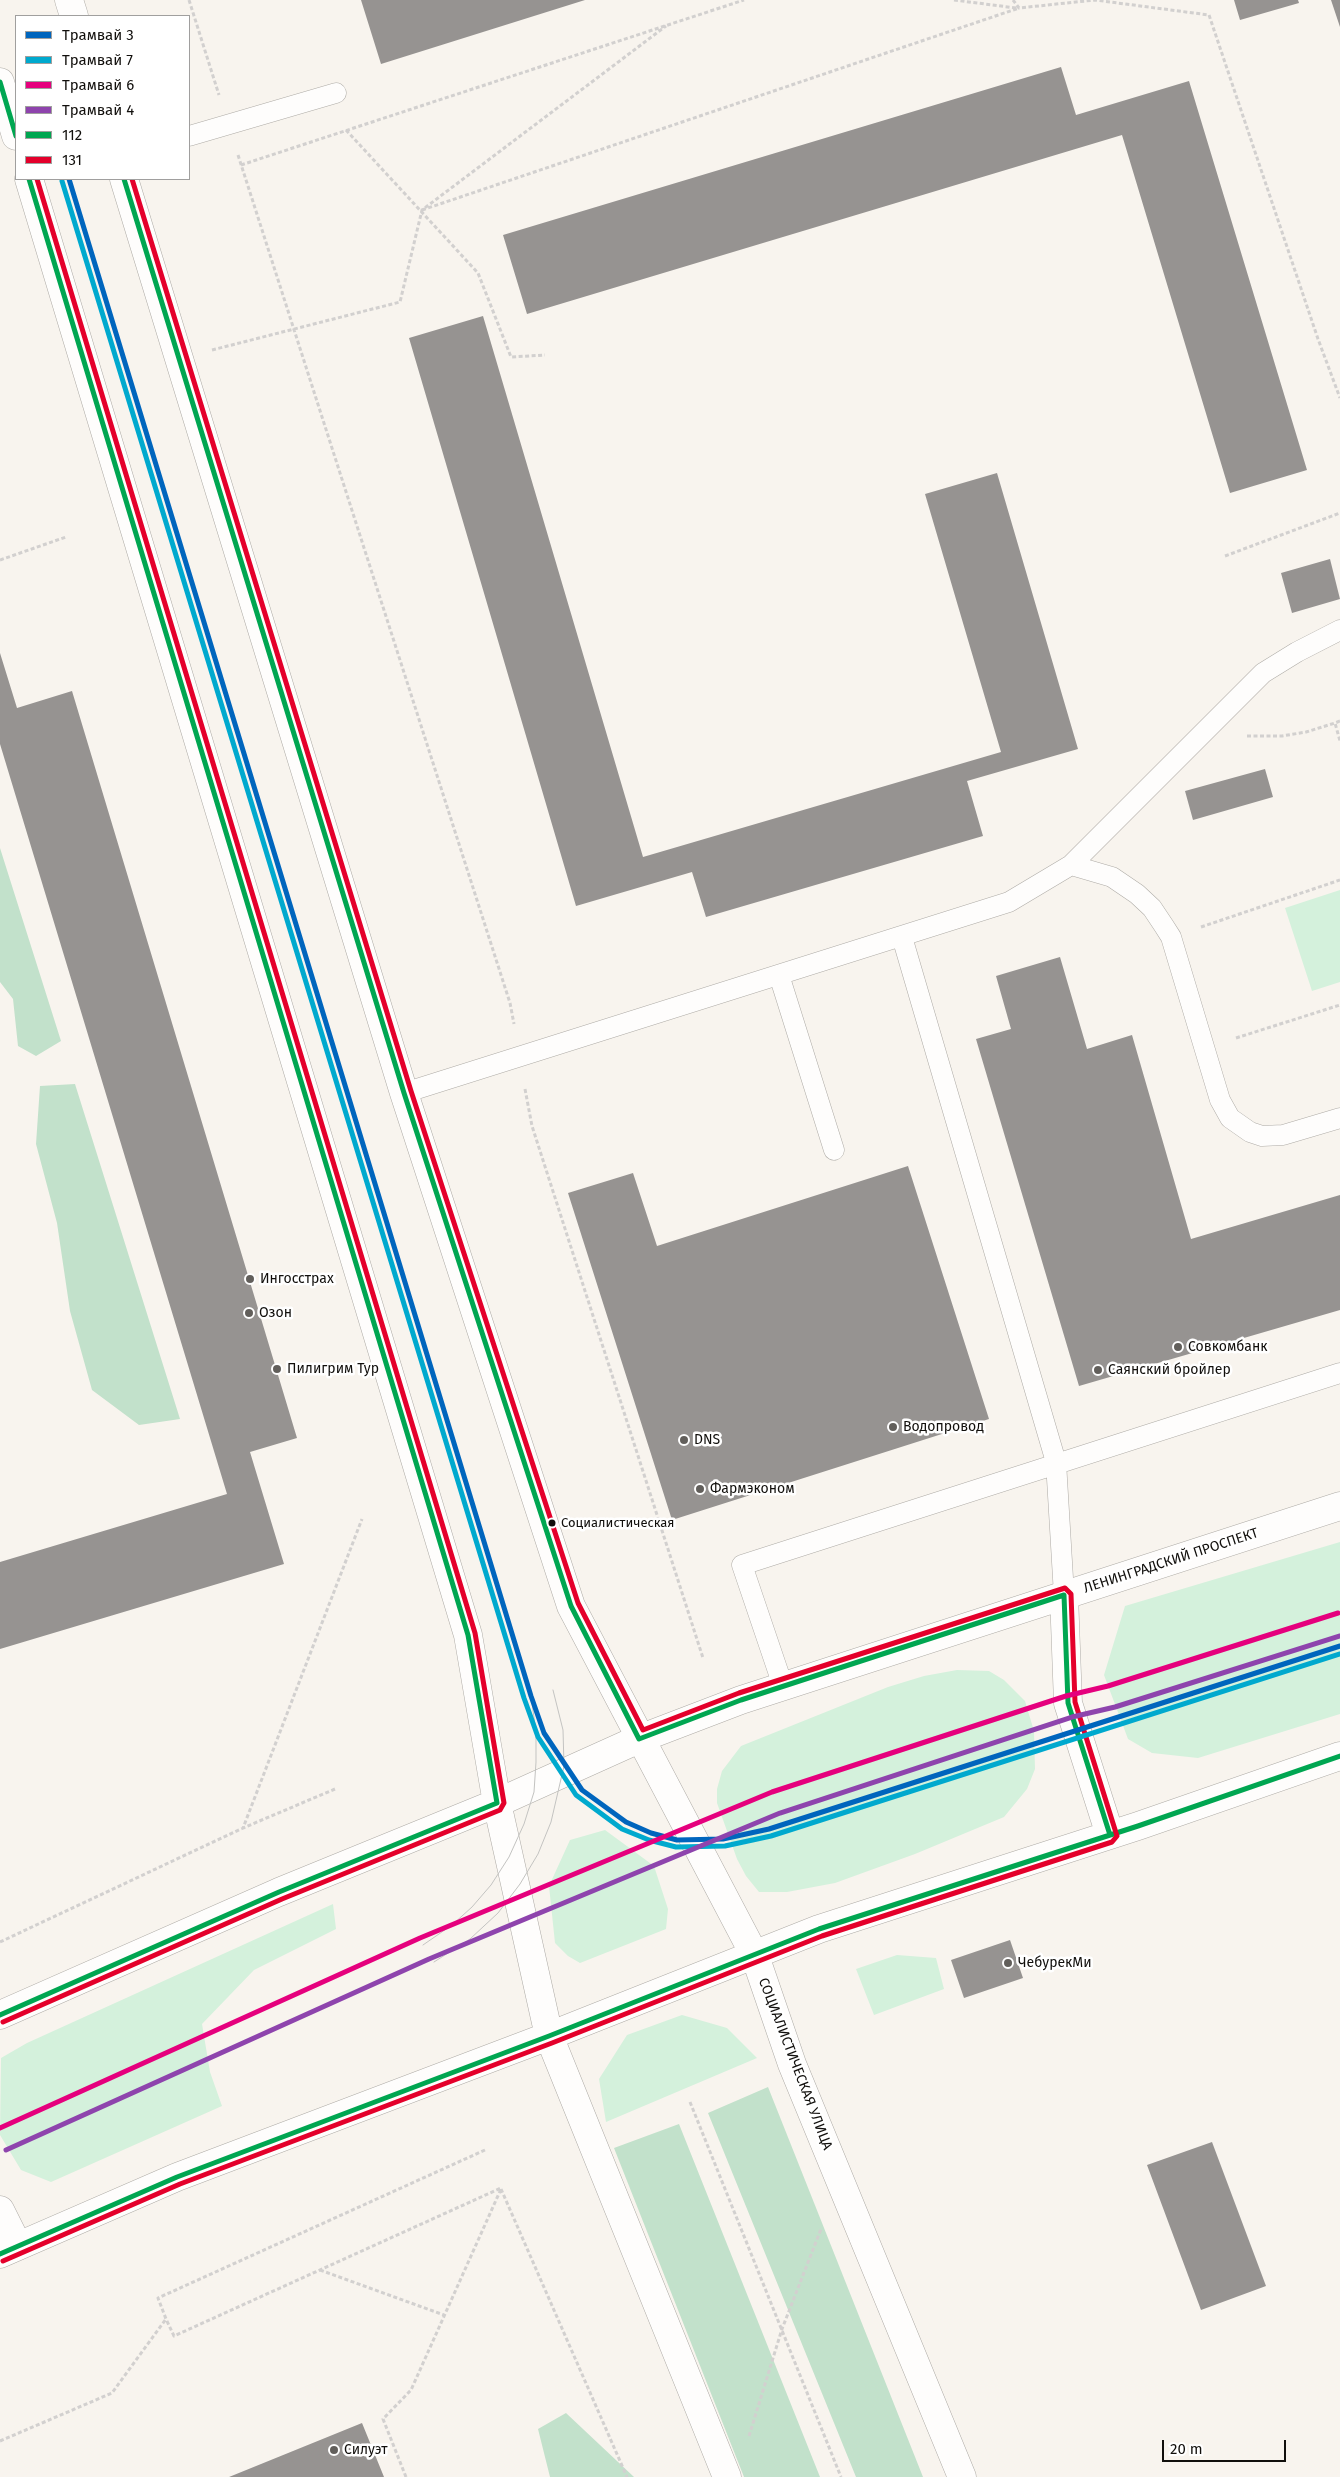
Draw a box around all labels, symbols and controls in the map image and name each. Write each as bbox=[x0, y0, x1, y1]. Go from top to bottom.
legend bbox=[15, 15, 190, 180]
text: Трамвай 3 bbox=[62, 26, 134, 44]
text: Трамвай 7 bbox=[62, 51, 133, 69]
text: Трамвай 6 bbox=[62, 76, 134, 94]
text: Трамвай 4 bbox=[62, 101, 134, 119]
text: 112 bbox=[62, 126, 82, 144]
text: 131 bbox=[62, 151, 82, 169]
place label: Ингосстрах bbox=[260, 1271, 334, 1287]
marker: Ингосстрах bbox=[244, 1273, 256, 1285]
place label: Озон bbox=[259, 1305, 292, 1321]
marker: Озон bbox=[243, 1307, 255, 1319]
place label: Совкомбанк bbox=[1188, 1339, 1267, 1355]
marker: Совкомбанк bbox=[1172, 1341, 1184, 1353]
place label: Пилигрим Тур bbox=[287, 1361, 379, 1377]
place label: Саянский бройлер bbox=[1108, 1362, 1231, 1378]
marker: Пилигрим Тур bbox=[271, 1363, 283, 1375]
marker: Саянский бройлер bbox=[1092, 1364, 1104, 1376]
place label: Водопровод bbox=[903, 1419, 984, 1435]
marker: Водопровод bbox=[887, 1421, 899, 1433]
place label: DNS bbox=[694, 1432, 720, 1448]
marker: DNS bbox=[678, 1434, 690, 1446]
place label: Фармэконом bbox=[710, 1481, 795, 1497]
marker: Фармэконом bbox=[694, 1483, 706, 1495]
place label: Социалистическая bbox=[561, 1515, 675, 1531]
marker: Социалистическая bbox=[547, 1518, 557, 1528]
street label: ЛЕНИНГРАДСКИЙ ПРОСПЕКТ bbox=[1081, 1525, 1261, 1597]
place label: ЧебурекМи bbox=[1018, 1955, 1092, 1971]
marker: ЧебурекМи bbox=[1002, 1957, 1014, 1969]
street label: СОЦИАЛИСТИЧЕСКАЯ УЛИЦА bbox=[754, 1976, 836, 2152]
scale bar bbox=[1165, 2430, 1289, 2462]
text: 20 m bbox=[1170, 2440, 1203, 2458]
place label: Силуэт bbox=[344, 2442, 388, 2458]
marker: Силуэт bbox=[328, 2444, 340, 2456]

